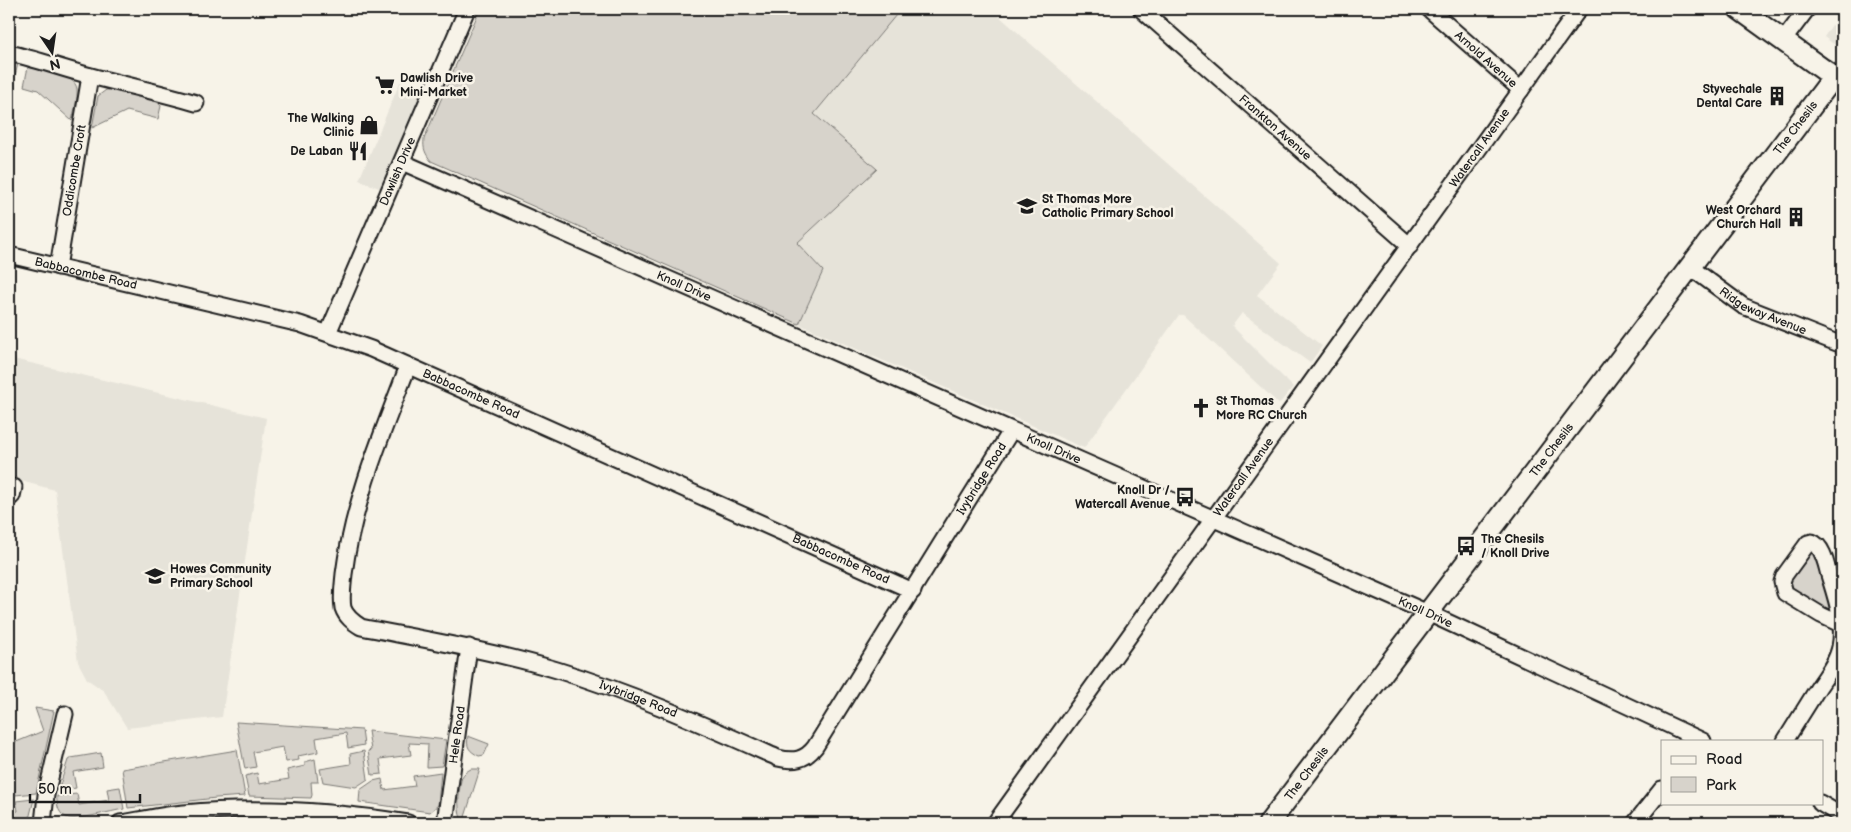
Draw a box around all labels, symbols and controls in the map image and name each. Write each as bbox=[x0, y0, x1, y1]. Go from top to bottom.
north arrow bbox=[28, 28, 78, 78]
street label: Arnold Avenue bbox=[1451, 28, 1520, 91]
text: N bbox=[48, 55, 62, 74]
place label: Dawlish Drive Mini-Market bbox=[400, 71, 473, 100]
supermarket icon: Dawlish Drive Mini-Market bbox=[374, 74, 396, 96]
place label: Styvechale Dental Care bbox=[1696, 82, 1762, 111]
building icon: Styvechale Dental Care bbox=[1766, 85, 1788, 107]
street label: Frankton Avenue bbox=[1236, 92, 1314, 164]
street label: The Chesils bbox=[1771, 98, 1821, 158]
street label: Watercall Avenue bbox=[1446, 106, 1513, 191]
place label: The Walking Clinic bbox=[287, 111, 354, 140]
shop icon: The Walking Clinic bbox=[358, 114, 380, 136]
street label: Oddicombe Croft bbox=[60, 123, 90, 217]
street label: Dawlish Drive bbox=[377, 135, 419, 208]
restaurant icon: De Laban bbox=[347, 140, 369, 162]
place label: De Laban bbox=[290, 144, 343, 159]
place label: St Thomas More Catholic Primary School bbox=[1042, 192, 1173, 221]
school or university icon: St Thomas More Catholic Primary School bbox=[1016, 195, 1038, 217]
place label: West Orchard Church Hall bbox=[1706, 203, 1781, 232]
building icon: West Orchard Church Hall bbox=[1785, 206, 1807, 228]
street label: Babbacombe Road bbox=[33, 254, 139, 293]
street label: Knoll Drive bbox=[654, 268, 713, 305]
street label: Ridgeway Avenue bbox=[1716, 284, 1809, 338]
street label: Babbacombe Road bbox=[420, 366, 522, 422]
place label: St Thomas More RC Church bbox=[1216, 394, 1307, 423]
church icon: St Thomas More RC Church bbox=[1190, 397, 1212, 419]
street label: The Chesils bbox=[1527, 420, 1577, 480]
street label: Knoll Drive bbox=[1024, 430, 1083, 468]
street label: Watercall Avenue bbox=[1210, 435, 1277, 520]
street label: Ivybridge Road bbox=[954, 440, 1010, 518]
place label: Knoll Dr / Watercall Avenue bbox=[1075, 483, 1170, 512]
bus stop icon: Knoll Dr / Watercall Avenue bbox=[1174, 486, 1196, 508]
street label: Babbacombe Road bbox=[790, 531, 892, 588]
place label: The Chesils / Knoll Drive bbox=[1481, 532, 1549, 561]
bus stop icon: The Chesils / Knoll Drive bbox=[1455, 535, 1477, 557]
place label: Howes Community Primary School bbox=[170, 562, 272, 591]
school or university icon: Howes Community Primary School bbox=[144, 565, 166, 587]
street label: Knoll Drive bbox=[1396, 594, 1455, 631]
street label: Ivybridge Road bbox=[597, 677, 679, 721]
street label: Hele Road bbox=[446, 705, 469, 765]
legend bbox=[1661, 740, 1824, 804]
street label: The Chesils bbox=[1282, 744, 1332, 804]
text: Road bbox=[1706, 750, 1742, 769]
scale bar bbox=[30, 772, 140, 804]
text: Park bbox=[1706, 776, 1737, 795]
text: 50 m bbox=[38, 780, 72, 799]

